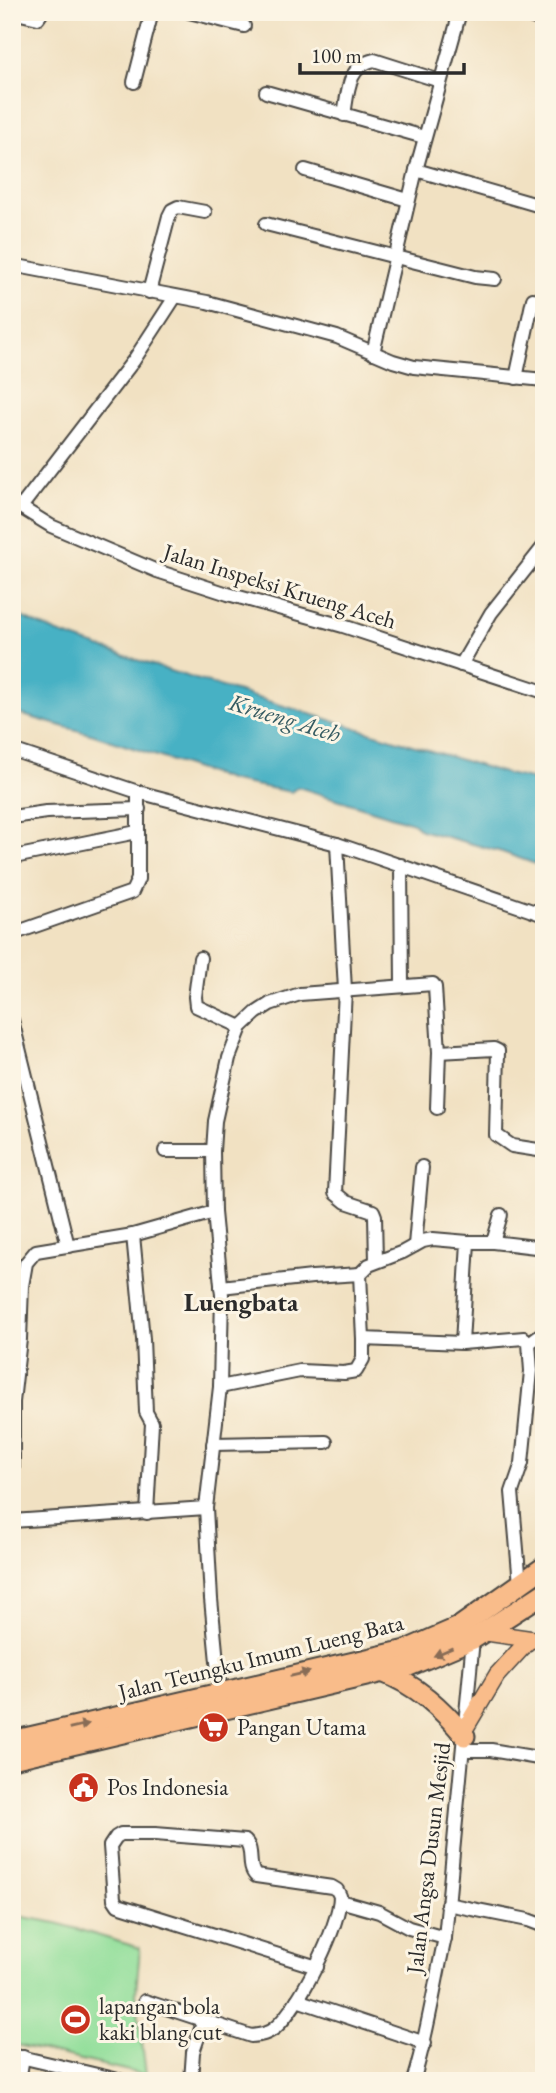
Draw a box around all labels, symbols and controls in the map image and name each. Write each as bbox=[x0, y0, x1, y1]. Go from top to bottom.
scale bar bbox=[300, 32, 465, 76]
text: 100 m bbox=[311, 42, 362, 69]
street label: Jalan Inspeksi Krueng Aceh bbox=[158, 536, 400, 636]
water label: Krueng Aceh bbox=[225, 686, 345, 749]
district label: Luengbata bbox=[184, 1285, 299, 1319]
street label: Jalan Teungku Imum Lueng Bata bbox=[113, 1607, 408, 1707]
one-way arrow bbox=[432, 1647, 453, 1658]
one-way arrow bbox=[289, 1668, 311, 1679]
supermarket icon: Pangan Utama bbox=[197, 1710, 231, 1744]
place label: Pangan Utama bbox=[237, 1712, 367, 1742]
one-way arrow bbox=[68, 1720, 90, 1731]
street label: Jalan Angsa Dusun Mesjid bbox=[399, 1740, 457, 1977]
public building icon: Pos Indonesia bbox=[67, 1770, 101, 1804]
place label: Pos Indonesia bbox=[107, 1772, 229, 1802]
place label: lapangan bola kaki blang cut bbox=[99, 1991, 222, 2047]
sports icon: lapangan bola kaki blang cut bbox=[59, 2002, 93, 2036]

